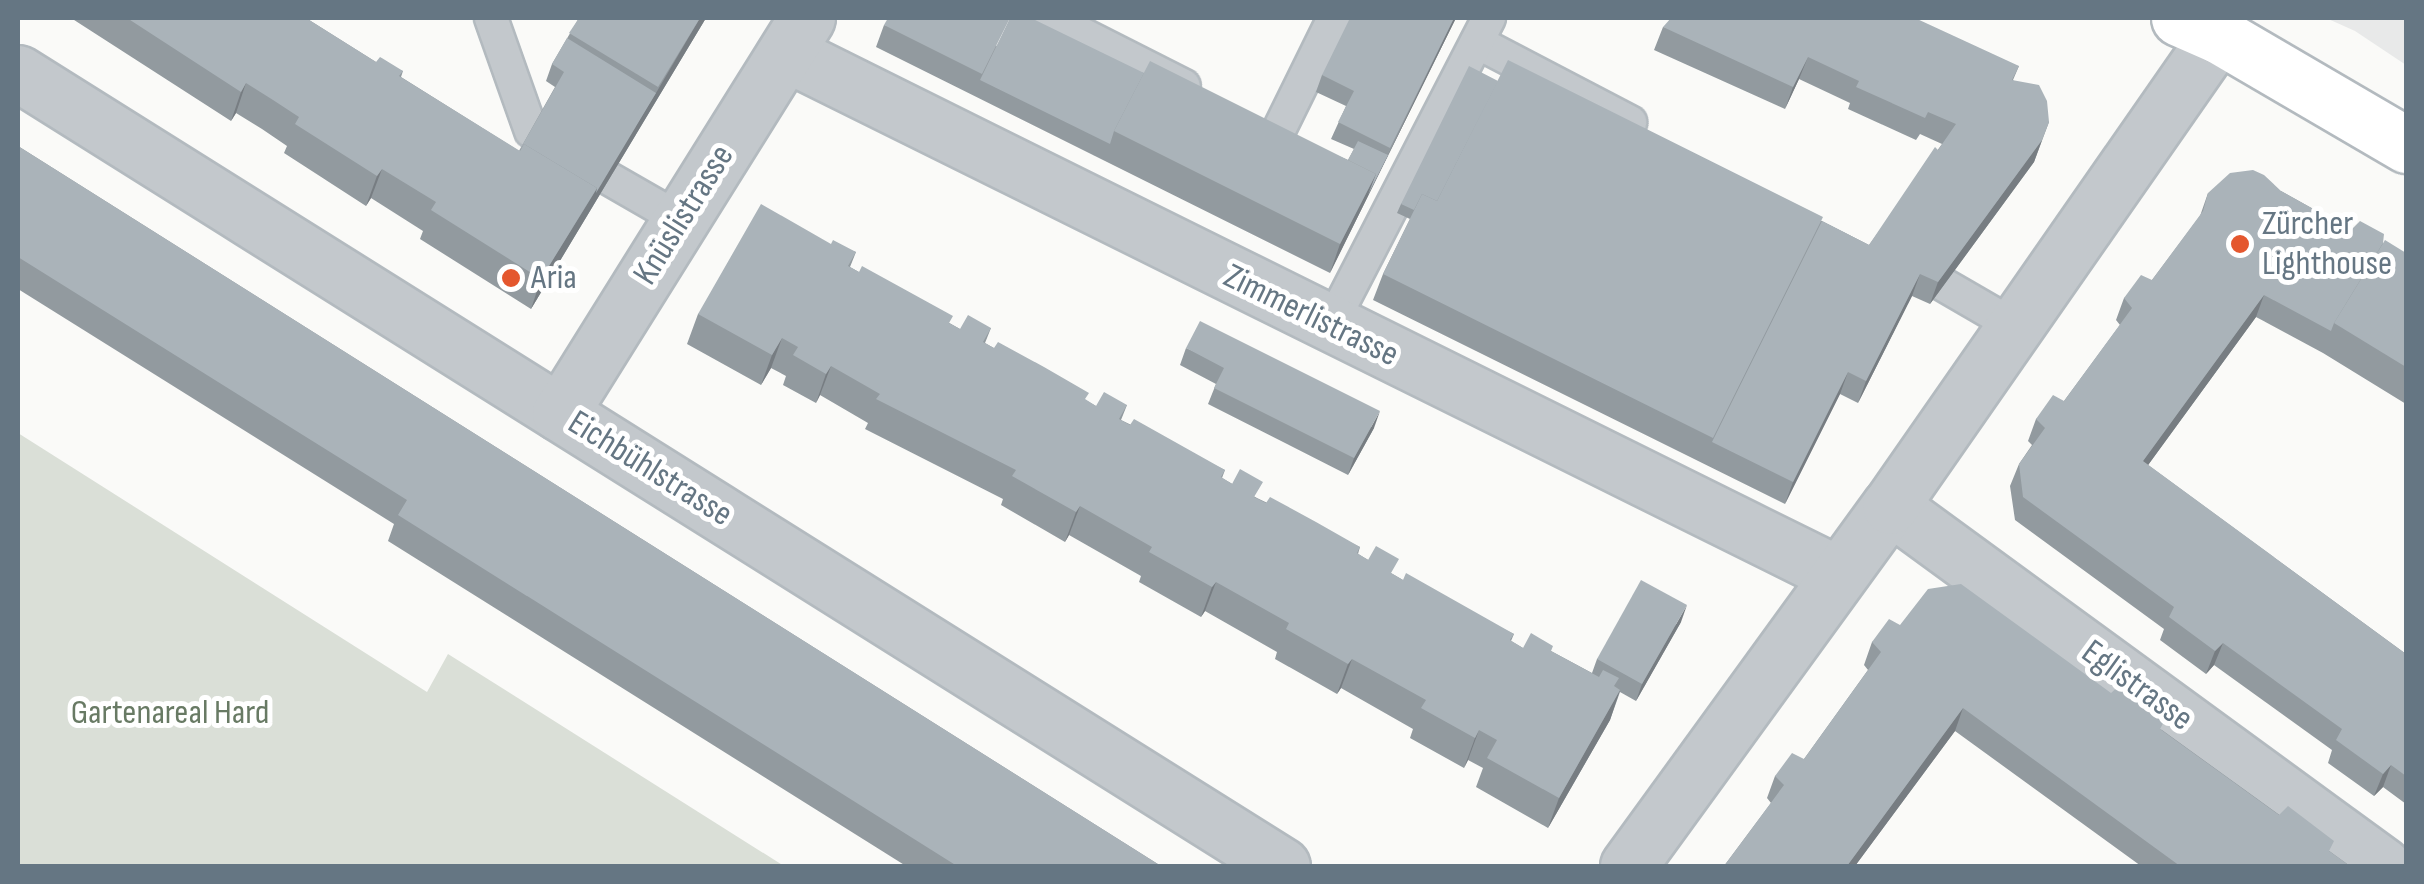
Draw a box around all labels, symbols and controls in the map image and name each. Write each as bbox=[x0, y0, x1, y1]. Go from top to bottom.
street label: Knüslistrasse bbox=[625, 137, 743, 293]
place label: Zürcher Lighthouse bbox=[2262, 203, 2392, 285]
marker: Zürcher Lighthouse bbox=[2227, 231, 2253, 257]
street label: Zimmerlistrasse bbox=[1217, 256, 1405, 376]
place label: Aria bbox=[531, 257, 577, 299]
marker: Aria bbox=[500, 267, 522, 289]
street label: Eichbühlstrasse bbox=[560, 402, 740, 536]
street label: Eglistrasse bbox=[2073, 632, 2201, 740]
park label: Gartenareal Hard bbox=[71, 692, 269, 734]

